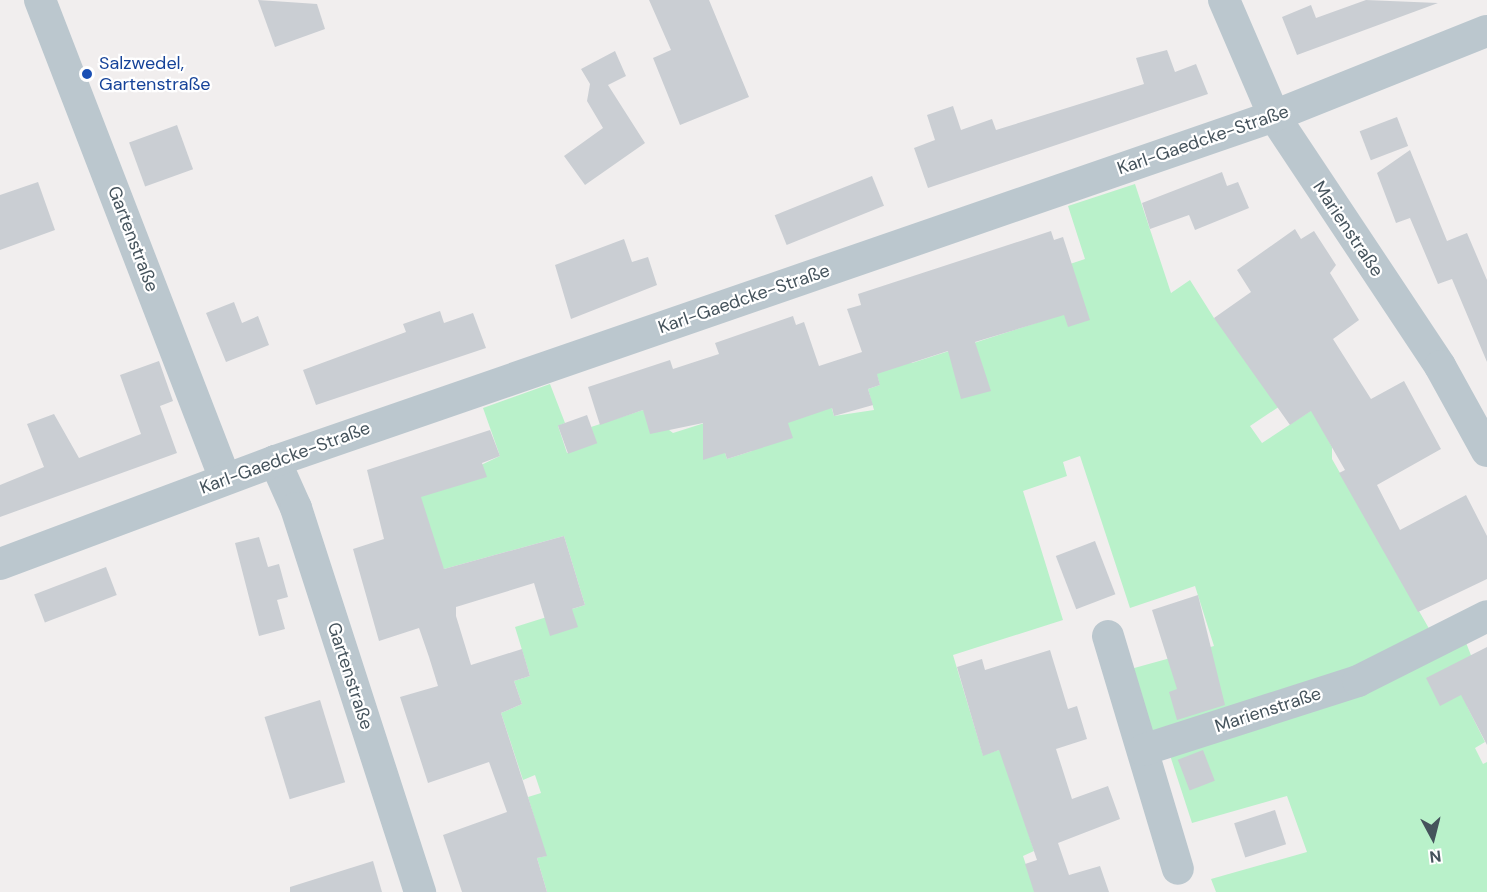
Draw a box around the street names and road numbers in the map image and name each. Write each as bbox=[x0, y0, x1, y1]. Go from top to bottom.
street label: Karl-Gaedcke-Straße bbox=[1114, 101, 1292, 179]
street label: Marienstraße bbox=[1308, 177, 1388, 281]
street label: Gartenstraße bbox=[103, 183, 163, 295]
street label: Karl-Gaedcke-Straße bbox=[655, 260, 833, 338]
street label: Karl-Gaedcke-Straße bbox=[197, 417, 373, 499]
street label: Gartenstraße bbox=[323, 620, 377, 732]
street label: Marienstraße bbox=[1212, 683, 1324, 737]

